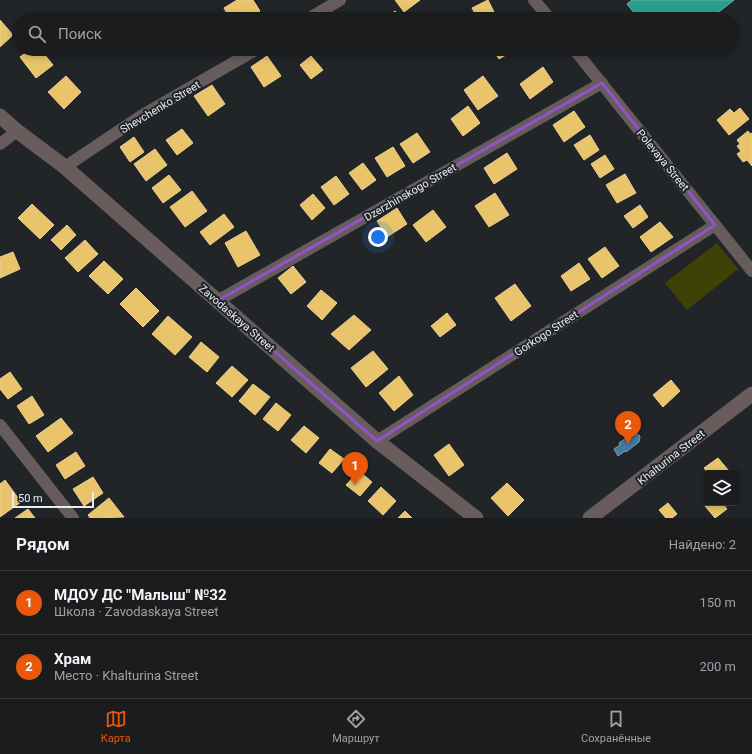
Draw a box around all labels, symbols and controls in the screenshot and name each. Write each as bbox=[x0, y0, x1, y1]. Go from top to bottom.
search box bbox=[12, 12, 740, 56]
icon: search bbox=[26, 23, 48, 45]
text: Поиск bbox=[58, 25, 102, 43]
street label: Shevchenko Street bbox=[118, 78, 203, 136]
street label: Polevaya Street bbox=[634, 127, 692, 194]
street label: Dzerzhinskogo Street bbox=[362, 161, 459, 224]
your location bbox=[368, 227, 388, 247]
street label: Zavodaskaya Street bbox=[196, 282, 278, 355]
street label: Gorkogo Street bbox=[512, 308, 581, 359]
pin: 2 bbox=[615, 411, 641, 444]
street label: Khalturina Street bbox=[635, 427, 708, 488]
pin: 1 bbox=[342, 452, 368, 485]
map controls bbox=[704, 470, 740, 506]
button: layers bbox=[704, 470, 740, 506]
scale bar bbox=[12, 490, 94, 509]
text: 50 m bbox=[18, 492, 43, 505]
text: Рядом bbox=[16, 534, 70, 554]
text: Найдено: 2 bbox=[669, 537, 736, 552]
text: МДОУ ДС "Малыш" №32 bbox=[54, 586, 227, 604]
text: 1 bbox=[25, 595, 33, 610]
text: 150 m bbox=[699, 595, 736, 610]
text: Школа · Zavodaskaya Street bbox=[54, 604, 219, 619]
text: Храм bbox=[54, 650, 91, 668]
text: 2 bbox=[25, 659, 33, 674]
text: 200 m bbox=[699, 659, 736, 674]
text: Место · Khalturina Street bbox=[54, 668, 199, 683]
tab: Карта bbox=[101, 708, 131, 745]
tab: Маршрут bbox=[332, 708, 380, 745]
tab: Сохранённые bbox=[581, 708, 651, 745]

